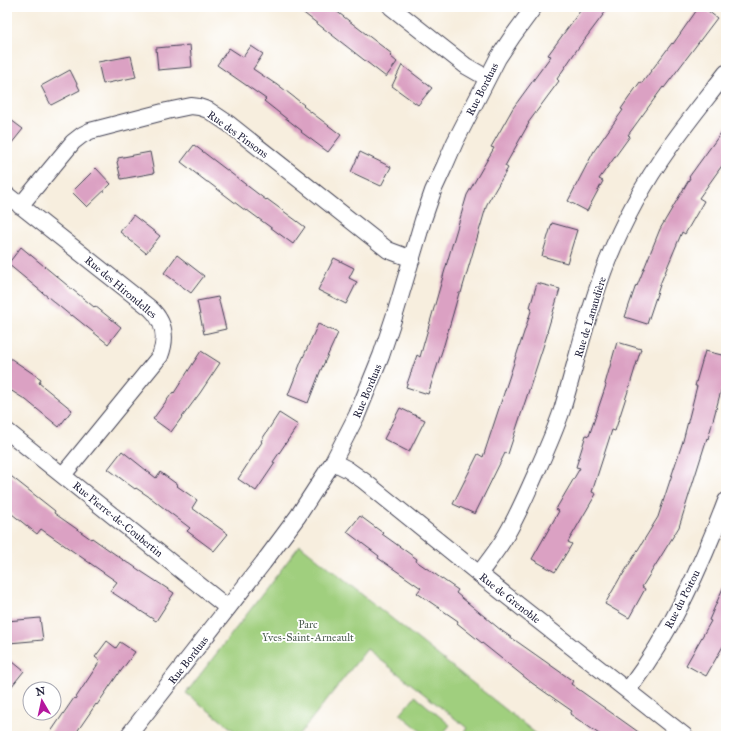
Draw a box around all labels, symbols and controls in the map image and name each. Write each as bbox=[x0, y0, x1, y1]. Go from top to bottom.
street label: Rue Borduas bbox=[464, 61, 501, 118]
street label: Rue des Pinsons bbox=[205, 108, 271, 161]
street label: Rue des Hirondelles bbox=[82, 254, 159, 321]
street label: Rue de Lanaudière bbox=[572, 275, 609, 359]
street label: Rue Borduas bbox=[350, 362, 385, 420]
street label: Rue Pierre-de-Coubertin bbox=[70, 479, 165, 560]
street label: Rue du Poitou bbox=[662, 568, 703, 631]
street label: Rue de Grenoble bbox=[477, 570, 543, 627]
park label: Parc Yves-Saint-Arneault bbox=[262, 618, 354, 644]
street label: Rue Borduas bbox=[166, 634, 211, 687]
north arrow bbox=[22, 681, 62, 721]
text: N bbox=[35, 684, 47, 699]

